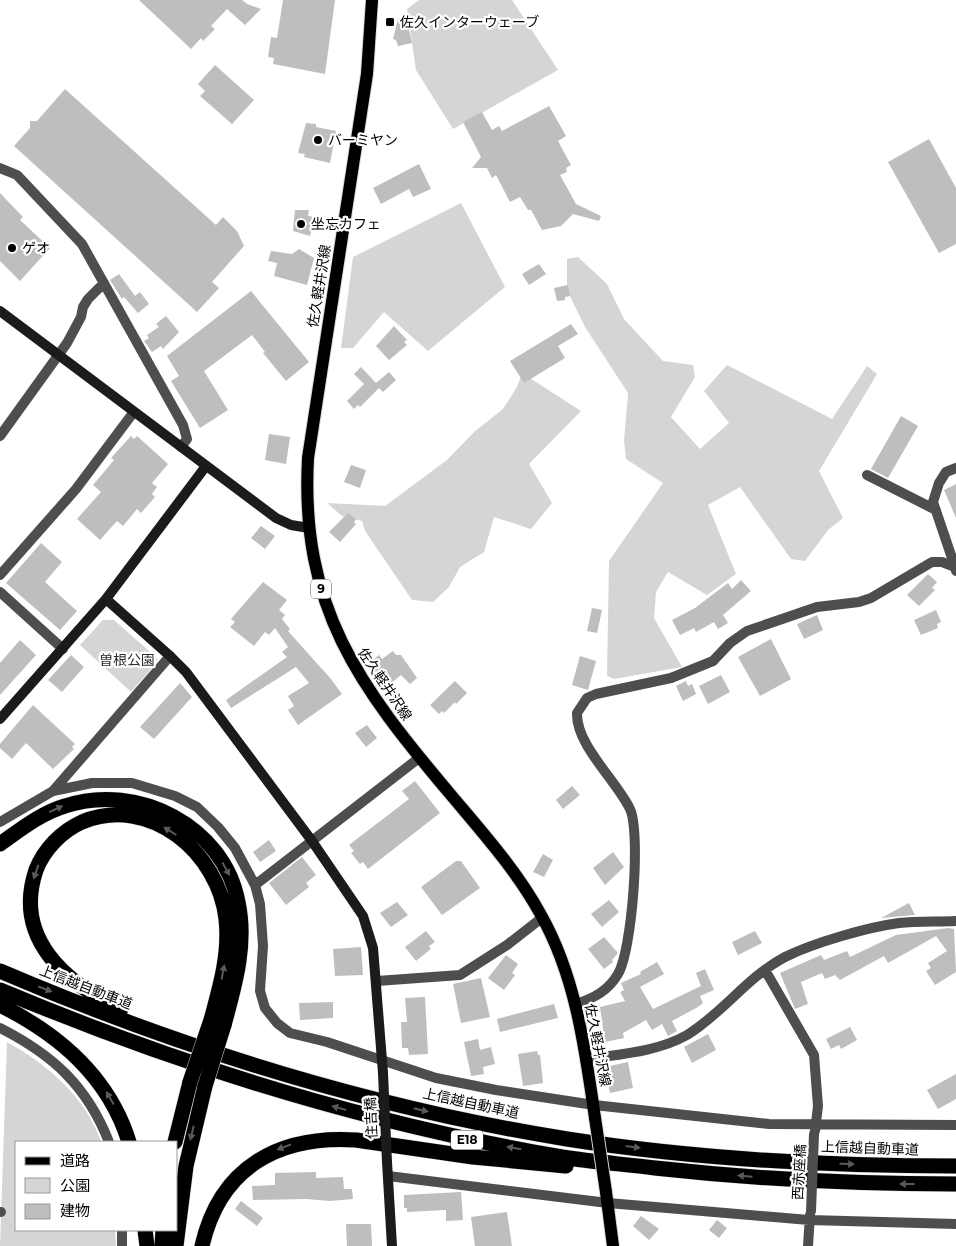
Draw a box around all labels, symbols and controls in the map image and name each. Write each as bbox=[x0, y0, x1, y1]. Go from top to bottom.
place label: 佐久インターウェーブ bbox=[400, 13, 539, 31]
marker: 佐久インターウェーブ bbox=[384, 16, 396, 28]
place label: バーミヤン bbox=[328, 131, 398, 149]
marker: バーミヤン bbox=[312, 134, 324, 146]
place label: 坐忘カフェ bbox=[311, 215, 381, 233]
marker: 坐忘カフェ bbox=[295, 218, 307, 230]
place label: ゲオ bbox=[22, 239, 50, 257]
marker: ゲオ bbox=[6, 242, 18, 254]
street label: 佐久軽井沢線 bbox=[304, 243, 334, 329]
road number: 9 bbox=[311, 580, 331, 598]
street label: 佐久軽井沢線 bbox=[354, 644, 416, 724]
park label: 曽根公園 bbox=[99, 651, 155, 669]
one-way arrow bbox=[49, 805, 63, 813]
one-way arrow bbox=[163, 826, 177, 835]
one-way arrow bbox=[221, 863, 230, 876]
one-way arrow bbox=[31, 865, 39, 880]
street label: 上信越自動車道 bbox=[37, 961, 135, 1013]
one-way arrow bbox=[219, 965, 227, 980]
one-way arrow bbox=[38, 985, 53, 993]
street label: 佐久軽井沢線 bbox=[581, 1002, 615, 1088]
street label: 上信越自動車道 bbox=[421, 1084, 521, 1122]
one-way arrow bbox=[105, 1091, 114, 1104]
street label: 住吉橋 bbox=[361, 1097, 381, 1139]
one-way arrow bbox=[331, 1103, 346, 1111]
one-way arrow bbox=[414, 1106, 429, 1114]
one-way arrow bbox=[188, 1125, 196, 1140]
road number: E18 bbox=[451, 1130, 483, 1150]
street label: 上信越自動車道 bbox=[821, 1137, 919, 1159]
legend bbox=[15, 1141, 178, 1231]
one-way arrow bbox=[625, 1143, 641, 1151]
one-way arrow bbox=[276, 1144, 291, 1152]
one-way arrow bbox=[506, 1144, 522, 1152]
street label: 西赤座橋 bbox=[789, 1144, 809, 1200]
text: 道路 bbox=[60, 1151, 90, 1170]
one-way arrow bbox=[839, 1160, 855, 1168]
one-way arrow bbox=[737, 1172, 753, 1180]
text: 公園 bbox=[60, 1176, 90, 1195]
one-way arrow bbox=[899, 1180, 915, 1188]
text: 建物 bbox=[60, 1201, 90, 1220]

